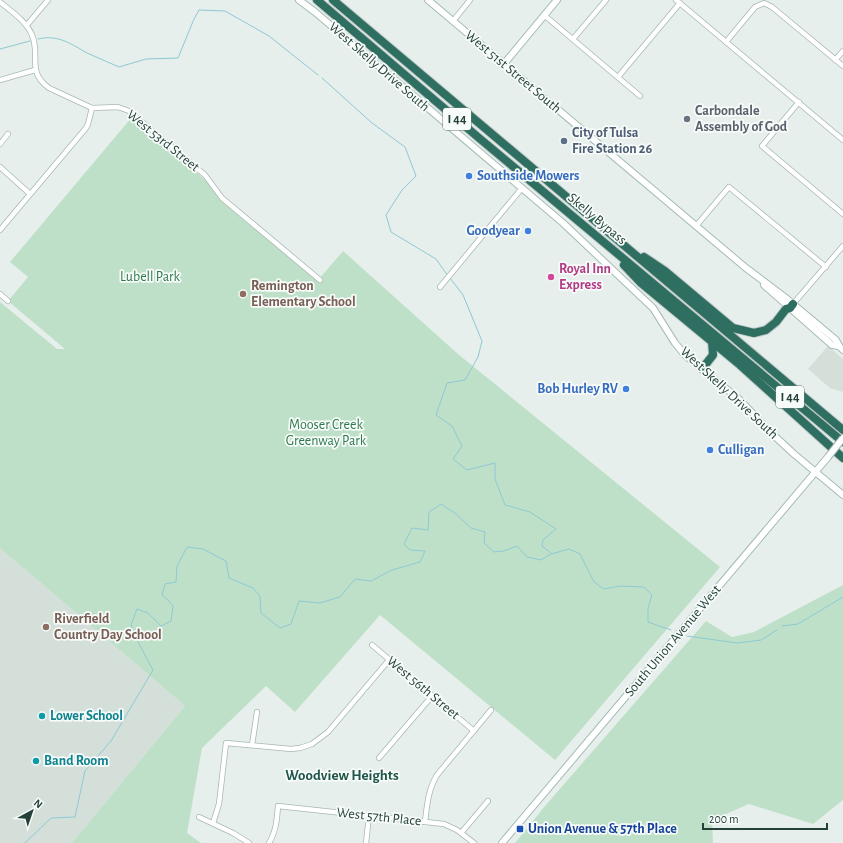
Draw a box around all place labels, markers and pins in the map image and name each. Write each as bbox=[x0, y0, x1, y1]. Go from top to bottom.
place label: Carbondale Assembly of God bbox=[695, 104, 788, 134]
marker: Carbondale Assembly of God bbox=[682, 114, 692, 124]
place label: City of Tulsa Fire Station 26 bbox=[572, 126, 652, 156]
marker: City of Tulsa Fire Station 26 bbox=[559, 136, 569, 146]
place label: Southside Mowers bbox=[477, 169, 579, 183]
marker: Southside Mowers bbox=[464, 171, 474, 181]
place label: Goodyear bbox=[466, 224, 520, 238]
marker: Goodyear bbox=[523, 226, 533, 236]
place label: Royal Inn Express bbox=[559, 262, 611, 292]
marker: Royal Inn Express bbox=[546, 272, 556, 282]
place label: Remington Elementary School bbox=[251, 279, 356, 309]
marker: Remington Elementary School bbox=[238, 289, 248, 299]
place label: Bob Hurley RV bbox=[537, 382, 619, 396]
marker: Bob Hurley RV bbox=[621, 384, 631, 394]
place label: Culligan bbox=[718, 443, 764, 457]
marker: Culligan bbox=[705, 445, 715, 455]
place label: Riverfield Country Day School bbox=[54, 612, 162, 642]
marker: Riverfield Country Day School bbox=[41, 622, 51, 632]
place label: Lower School bbox=[50, 709, 123, 723]
marker: Lower School bbox=[37, 711, 47, 721]
place label: Band Room bbox=[44, 754, 108, 768]
marker: Band Room bbox=[31, 756, 41, 766]
place label: Union Avenue & 57th Place bbox=[528, 822, 677, 836]
marker: Union Avenue & 57th Place bbox=[515, 824, 525, 834]

